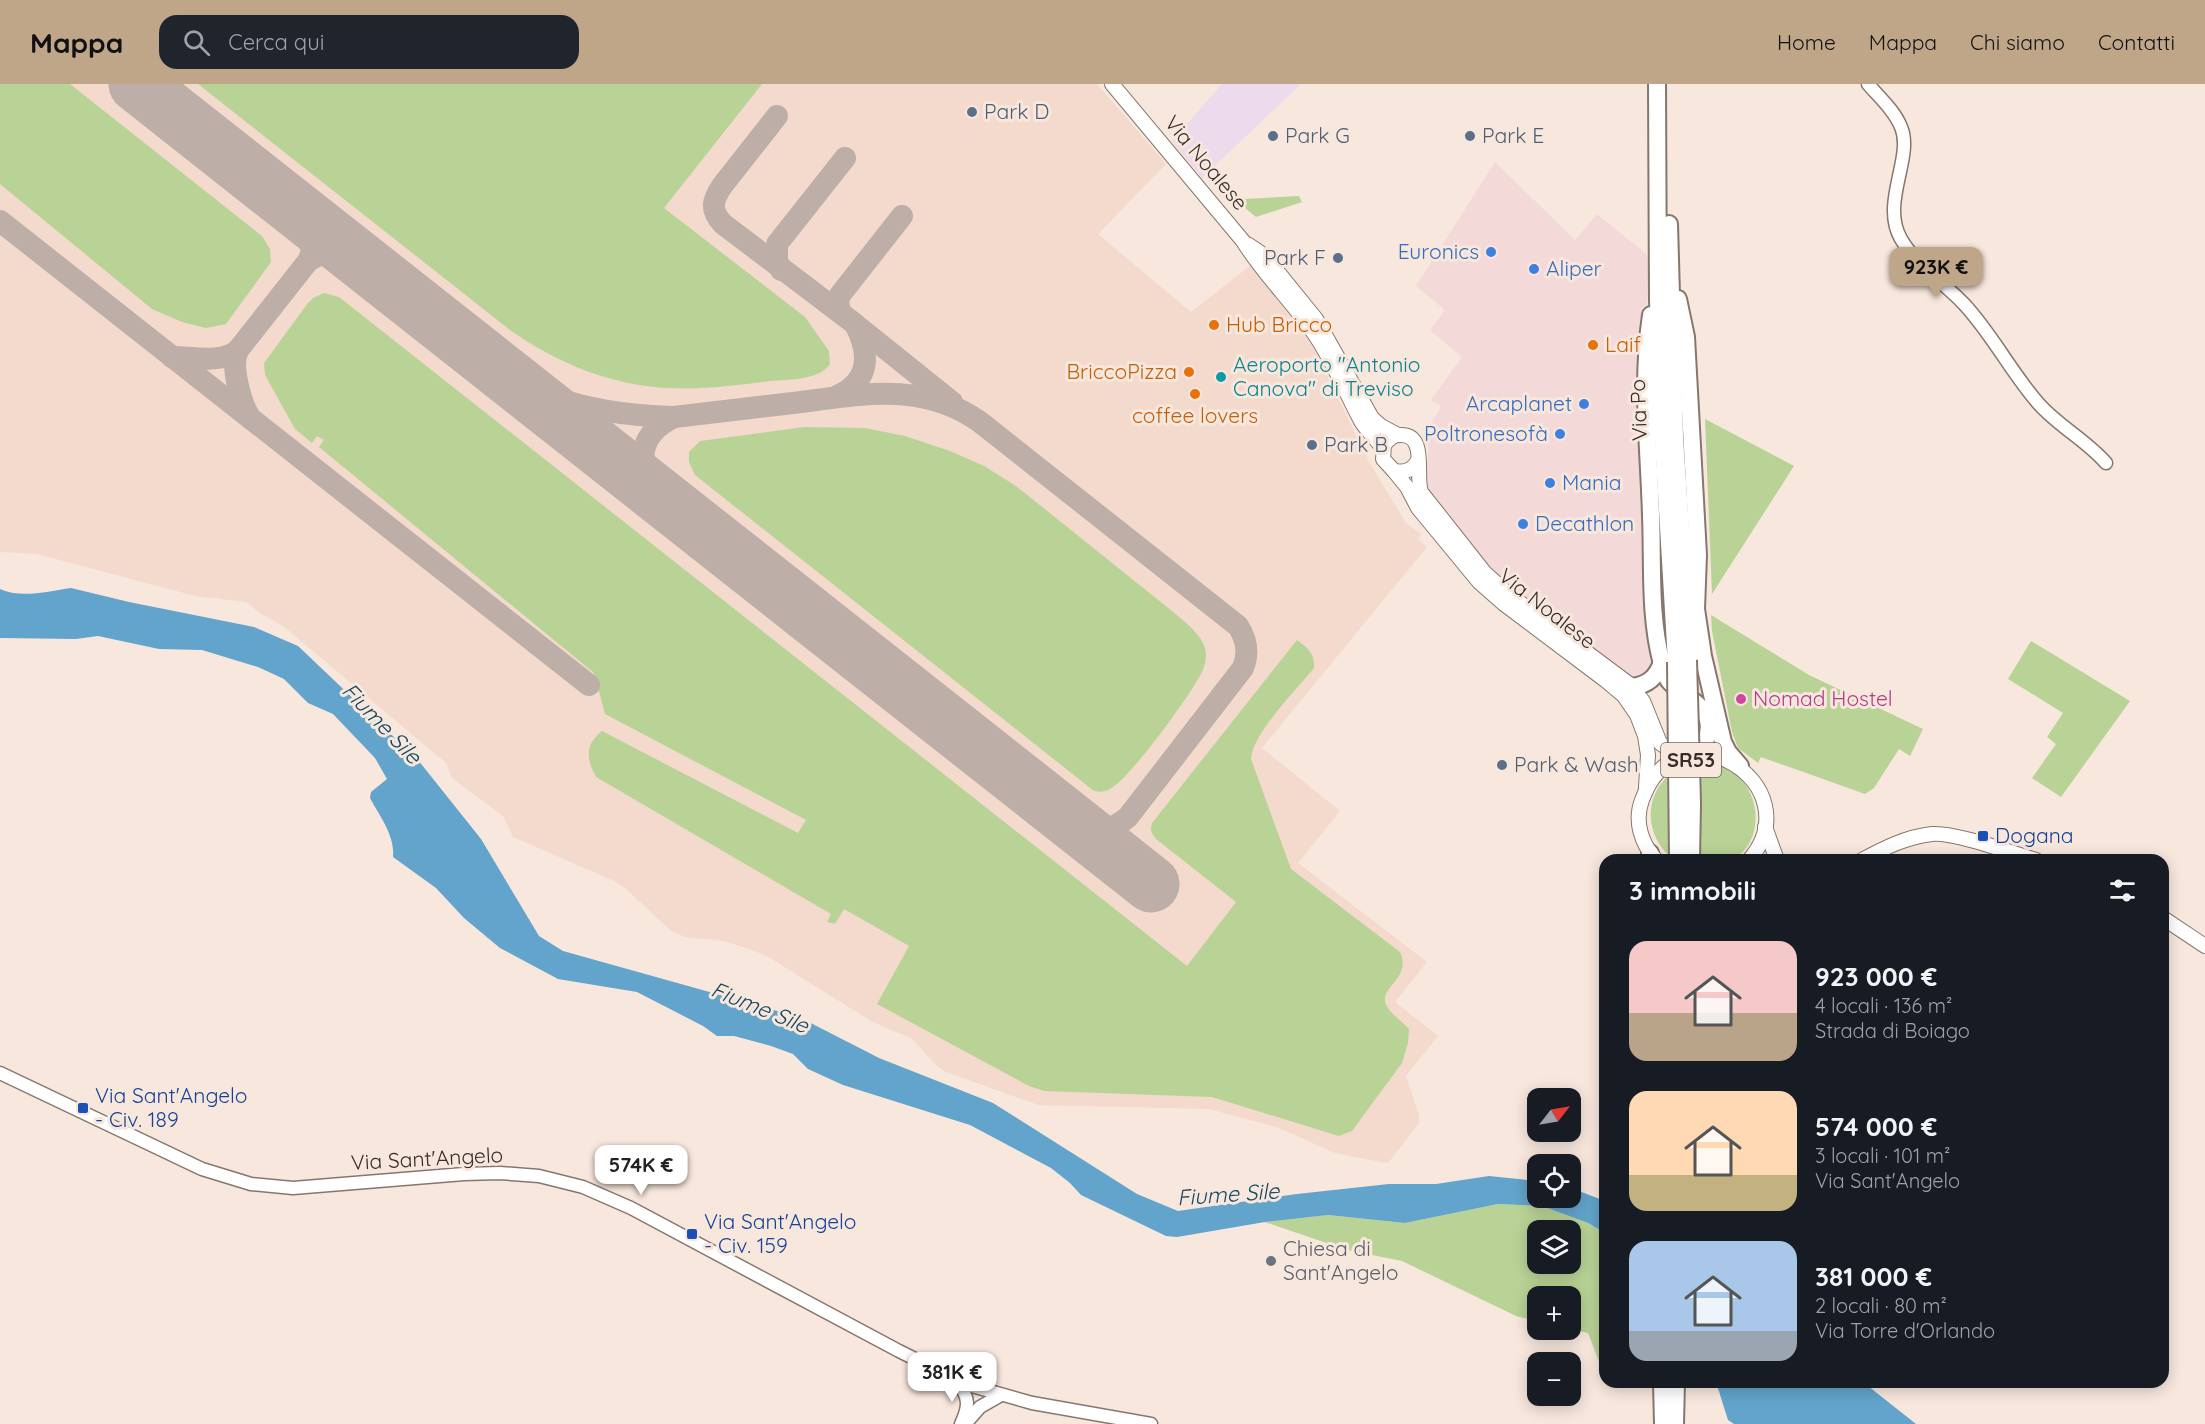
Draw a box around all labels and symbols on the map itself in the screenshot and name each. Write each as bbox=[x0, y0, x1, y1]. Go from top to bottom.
place label: Park D bbox=[984, 98, 1049, 124]
marker: Park D bbox=[965, 105, 979, 119]
street label: Via Noalese bbox=[1160, 110, 1254, 215]
place label: Park G bbox=[1285, 122, 1350, 148]
place label: Park E bbox=[1482, 122, 1544, 148]
marker: Park G bbox=[1266, 129, 1280, 143]
marker: Park E bbox=[1463, 129, 1477, 143]
place label: Euronics bbox=[1398, 238, 1479, 264]
place label: Park F bbox=[1264, 244, 1326, 270]
marker: Euronics bbox=[1484, 245, 1498, 259]
pin: 923K € bbox=[1887, 247, 1985, 298]
marker: Park F bbox=[1331, 251, 1345, 265]
place label: Aliper bbox=[1546, 255, 1602, 281]
marker: Aliper bbox=[1527, 262, 1541, 276]
place label: Hub Bricco bbox=[1226, 311, 1332, 337]
marker: Hub Bricco bbox=[1207, 318, 1221, 332]
place label: Laif bbox=[1605, 331, 1641, 357]
marker: Laif bbox=[1586, 338, 1600, 352]
place label: Aeroporto "Antonio Canova" di Treviso bbox=[1233, 351, 1420, 401]
place label: BriccoPizza bbox=[1066, 358, 1177, 384]
marker: BriccoPizza bbox=[1182, 365, 1196, 379]
marker: Aeroporto "Antonio Canova" di Treviso bbox=[1214, 370, 1228, 384]
street label: Via Po bbox=[1624, 379, 1652, 441]
marker: coffee lovers bbox=[1188, 387, 1202, 401]
place label: Arcaplanet bbox=[1466, 390, 1572, 416]
marker: Arcaplanet bbox=[1577, 397, 1591, 411]
place label: coffee lovers bbox=[1132, 402, 1258, 428]
place label: Poltronesofà bbox=[1424, 420, 1548, 446]
marker: Poltronesofà bbox=[1553, 427, 1567, 441]
place label: Park B bbox=[1324, 431, 1388, 457]
marker: Park B bbox=[1305, 438, 1319, 452]
place label: Mania bbox=[1562, 469, 1621, 495]
marker: Mania bbox=[1543, 476, 1557, 490]
place label: Decathlon bbox=[1535, 510, 1634, 536]
marker: Decathlon bbox=[1516, 517, 1530, 531]
street label: Via Noalese bbox=[1494, 562, 1601, 654]
water label: Fiume Sile bbox=[336, 676, 429, 771]
place label: Nomad Hostel bbox=[1753, 685, 1893, 711]
marker: Nomad Hostel bbox=[1734, 692, 1748, 706]
road number: SR53 bbox=[1661, 743, 1721, 777]
place label: Park & Wash bbox=[1514, 751, 1639, 777]
marker: Park & Wash bbox=[1495, 758, 1509, 772]
place label: Dogana bbox=[1995, 822, 2074, 848]
marker: Dogana bbox=[1976, 829, 1990, 843]
water label: Fiume Sile bbox=[707, 975, 814, 1040]
place label: Via Sant'Angelo - Civ. 189 bbox=[95, 1082, 247, 1132]
north arrow bbox=[1527, 1088, 1581, 1142]
marker: Via Sant'Angelo - Civ. 189 bbox=[76, 1101, 90, 1115]
street label: Via Sant'Angelo bbox=[350, 1141, 504, 1175]
pin: 574K € bbox=[592, 1145, 690, 1196]
water label: Fiume Sile bbox=[1176, 1176, 1282, 1212]
place label: Via Sant'Angelo - Civ. 159 bbox=[704, 1208, 856, 1258]
marker: Via Sant'Angelo - Civ. 159 bbox=[685, 1227, 699, 1241]
place label: Chiesa di Sant'Angelo bbox=[1283, 1235, 1398, 1285]
marker: Chiesa di Sant'Angelo bbox=[1264, 1254, 1278, 1268]
pin: 381K € bbox=[903, 1352, 1001, 1403]

